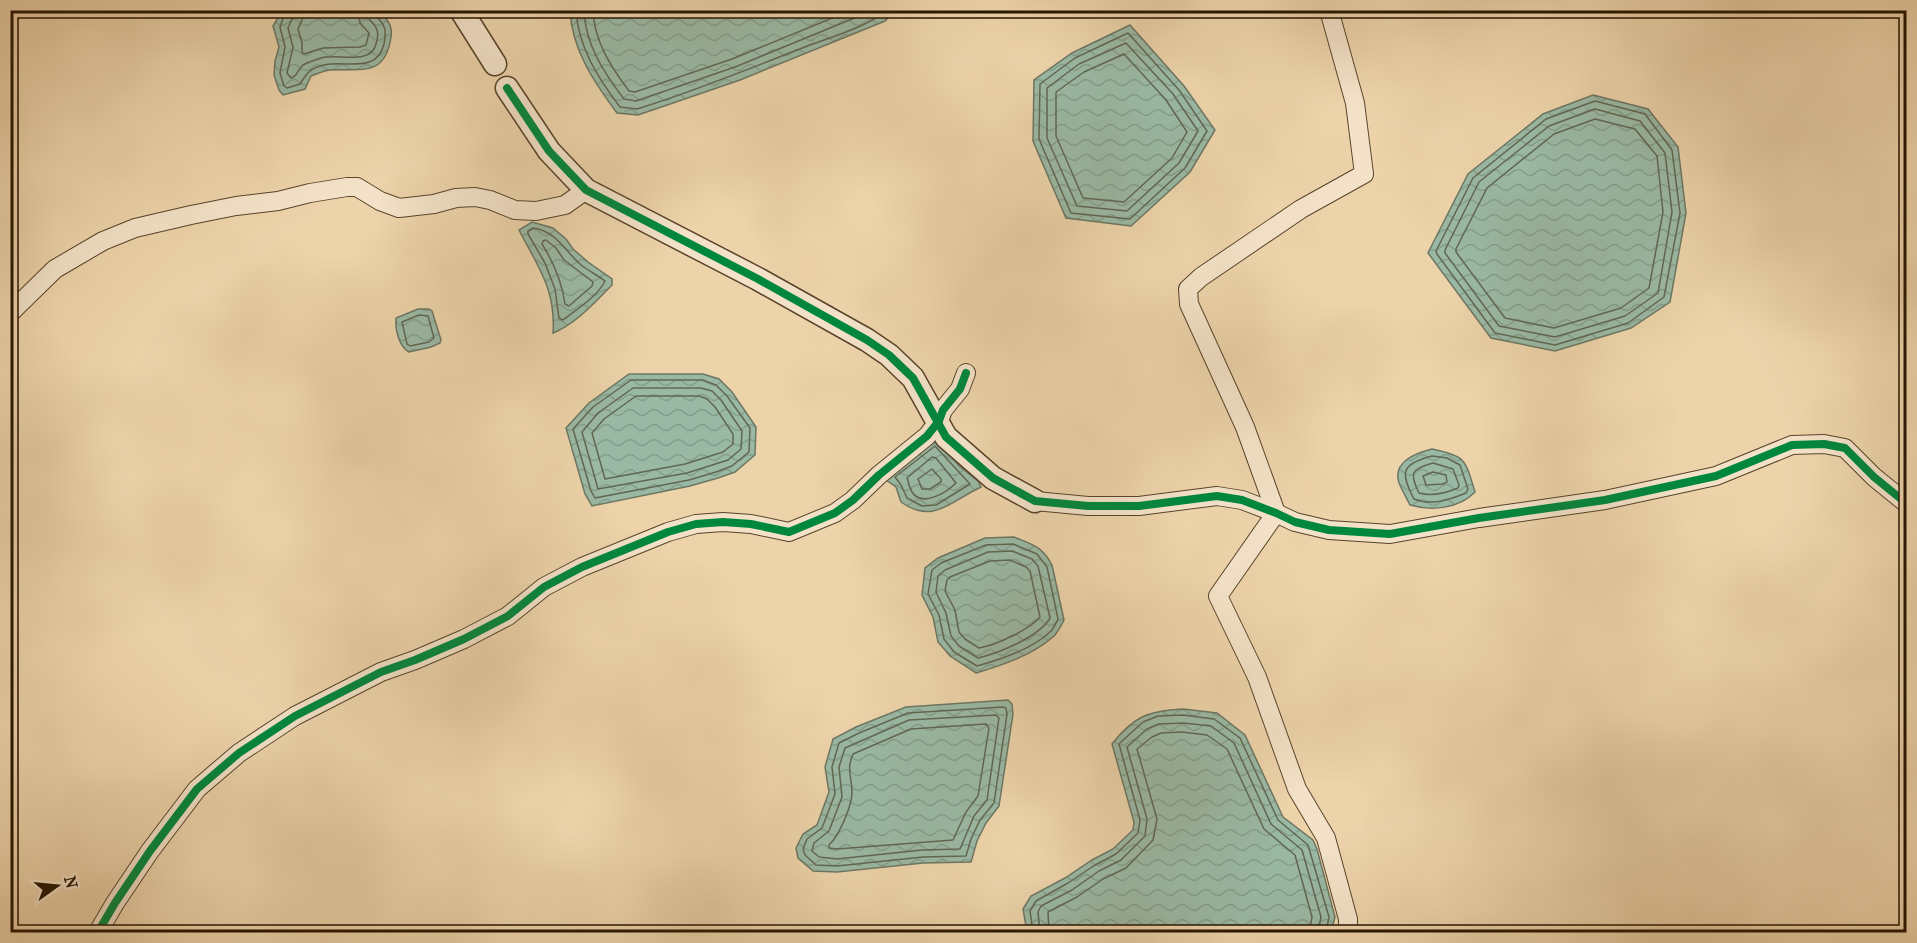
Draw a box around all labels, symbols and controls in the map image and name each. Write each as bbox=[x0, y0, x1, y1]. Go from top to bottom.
north arrow bbox=[27, 856, 87, 916]
text: N bbox=[60, 874, 82, 891]

